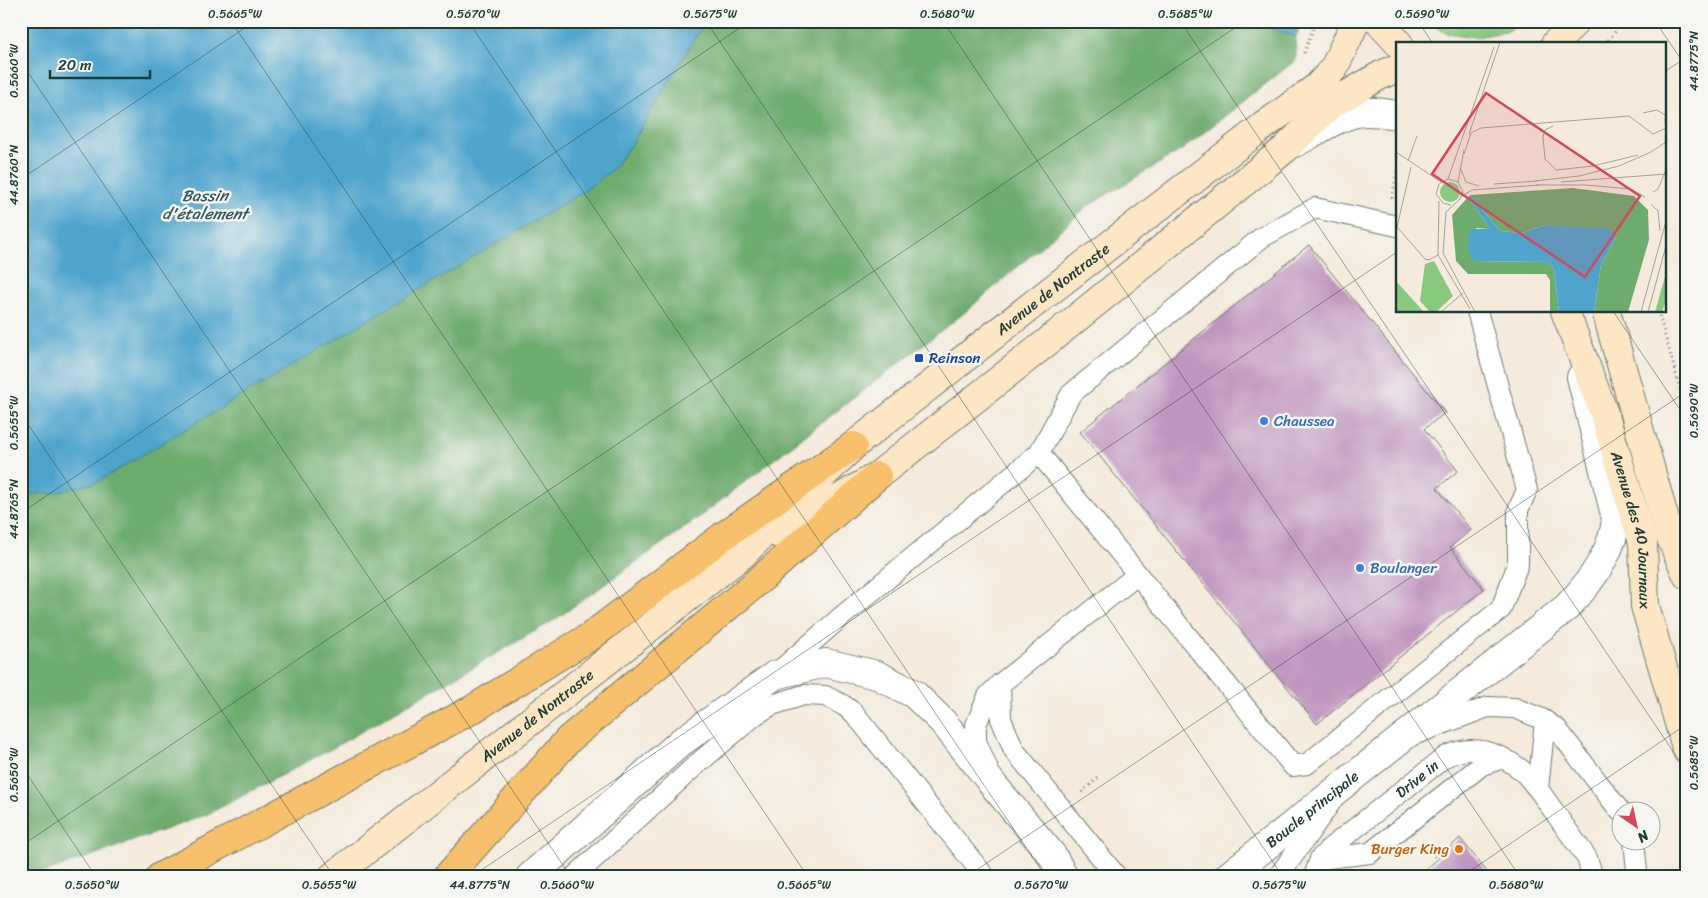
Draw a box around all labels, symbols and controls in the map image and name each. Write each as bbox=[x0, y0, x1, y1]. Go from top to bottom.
text: 0.5665°W bbox=[208, 3, 263, 25]
text: 0.5670°W bbox=[446, 3, 501, 25]
text: 0.5675°W bbox=[683, 3, 738, 25]
text: 0.5680°W bbox=[920, 3, 975, 25]
text: 0.5685°W bbox=[1158, 3, 1213, 25]
text: 0.5690°W bbox=[1395, 3, 1450, 25]
text: 44.8775°N bbox=[1683, 30, 1705, 91]
inset map bbox=[1396, 42, 1666, 312]
text: 0.5660°W bbox=[3, 43, 25, 98]
scale bar bbox=[50, 48, 150, 80]
text: 20 m bbox=[58, 52, 92, 78]
text: 44.8760°N bbox=[3, 144, 25, 205]
water label: Bassin d'étalement bbox=[162, 181, 250, 228]
street label: Avenue de Nontraste bbox=[989, 236, 1116, 343]
place label: Reinson bbox=[929, 345, 981, 371]
marker: Reinson bbox=[913, 352, 925, 364]
text: 0.5690°W bbox=[1683, 383, 1705, 438]
text: 0.5655°W bbox=[3, 395, 25, 450]
place label: Chaussea bbox=[1274, 408, 1335, 434]
marker: Chaussea bbox=[1258, 415, 1270, 427]
street label: Avenue des 40 Journaux bbox=[1603, 447, 1658, 609]
text: 44.8765°N bbox=[3, 478, 25, 539]
place label: Boulanger bbox=[1370, 555, 1437, 581]
marker: Boulanger bbox=[1354, 562, 1366, 574]
street label: Avenue de Nontraste bbox=[474, 662, 600, 769]
text: 0.5685°W bbox=[1683, 735, 1705, 790]
text: 0.5650°W bbox=[3, 747, 25, 802]
street label: Drive in bbox=[1389, 753, 1445, 805]
street label: Boucle principale bbox=[1260, 764, 1365, 855]
north arrow bbox=[1610, 800, 1660, 850]
text: N bbox=[1632, 823, 1655, 850]
place label: Burger King bbox=[1371, 836, 1449, 862]
marker: Burger King bbox=[1453, 843, 1465, 855]
text: 0.5650°W bbox=[65, 874, 120, 896]
text: 0.5655°W bbox=[302, 874, 357, 896]
text: 44.8775°N bbox=[450, 874, 511, 896]
text: 0.5660°W bbox=[540, 874, 595, 896]
text: 0.5665°W bbox=[777, 874, 832, 896]
text: 0.5670°W bbox=[1014, 874, 1069, 896]
text: 0.5675°W bbox=[1252, 874, 1307, 896]
text: 0.5680°W bbox=[1489, 874, 1544, 896]

